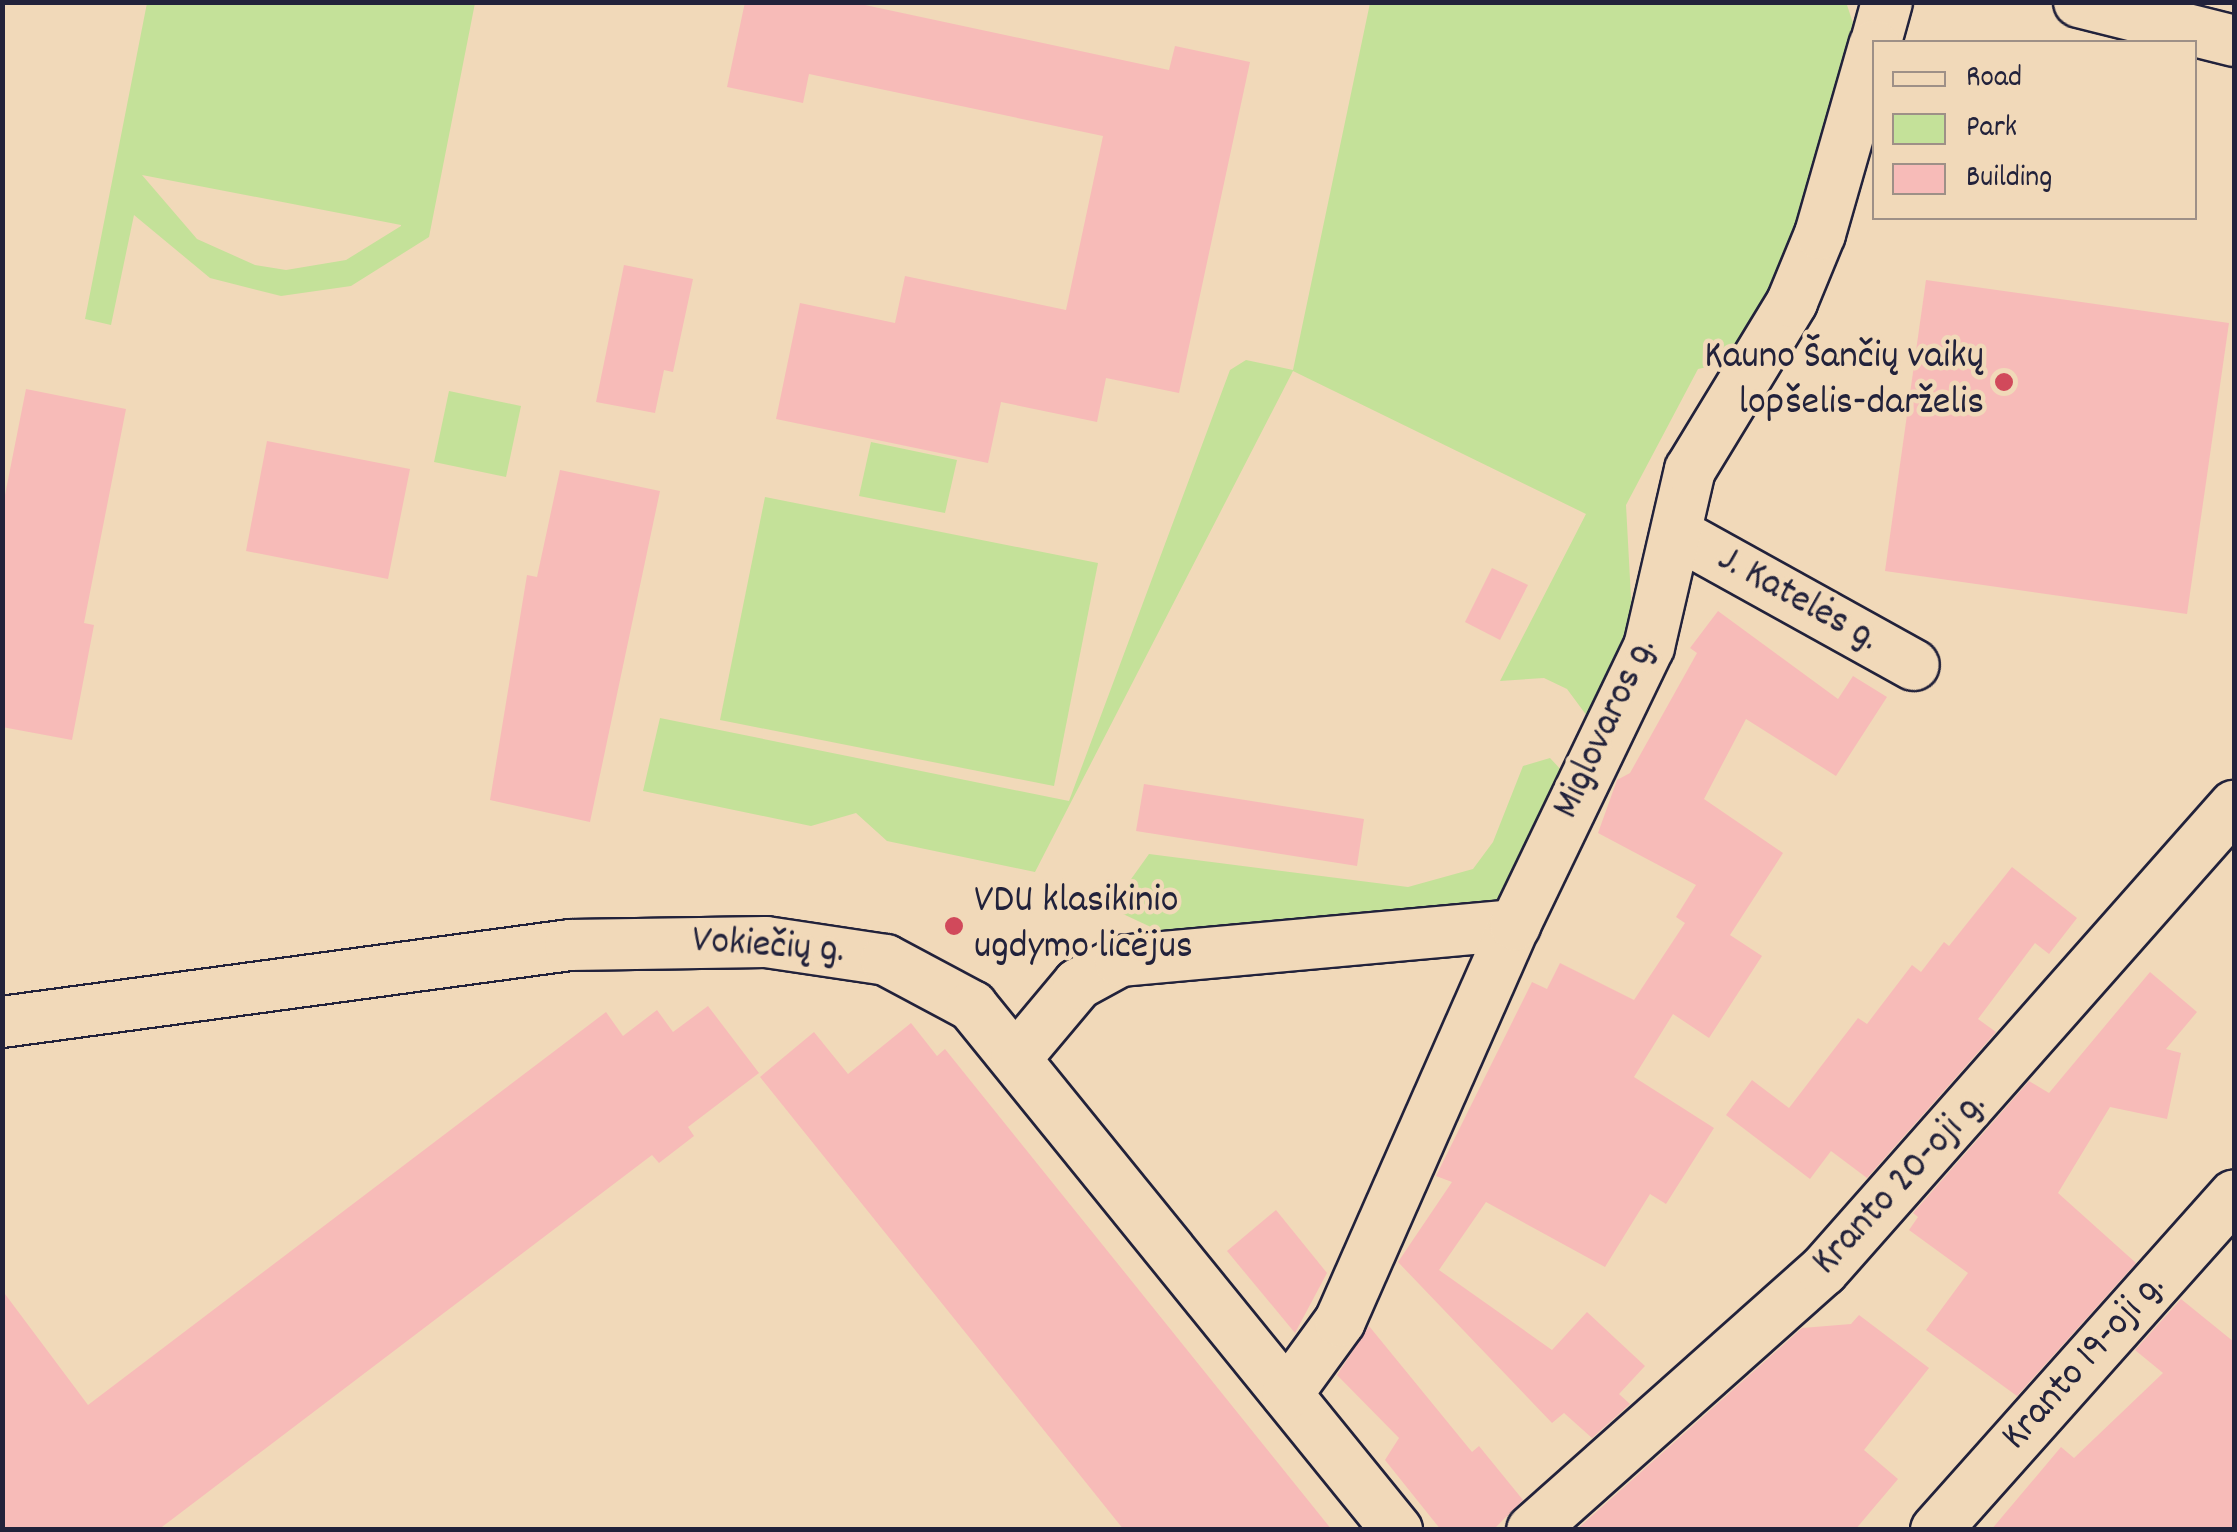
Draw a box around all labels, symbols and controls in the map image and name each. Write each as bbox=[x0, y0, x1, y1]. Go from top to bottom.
legend bbox=[1872, 40, 2197, 220]
text: Road bbox=[1966, 58, 2022, 101]
text: Park bbox=[1966, 108, 2017, 151]
text: Building bbox=[1966, 158, 2052, 201]
place label: Kauno Šančių vaikų lopšelis-darželis bbox=[1704, 335, 1984, 429]
marker: Kauno Šančių vaikų lopšelis-darželis bbox=[1993, 371, 2015, 393]
street label: J. Katelės g. bbox=[1708, 537, 1886, 665]
street label: Miglovaros g. bbox=[1544, 631, 1670, 827]
place label: VDU klasikinio ugdymo licėjus bbox=[974, 879, 1193, 973]
marker: VDU klasikinio ugdymo licėjus bbox=[943, 915, 965, 937]
street label: Vokiečių g. bbox=[690, 919, 846, 977]
street label: Kranto 20-oji g. bbox=[1804, 1083, 1998, 1287]
street label: Kranto 19-oji g. bbox=[1993, 1264, 2177, 1462]

